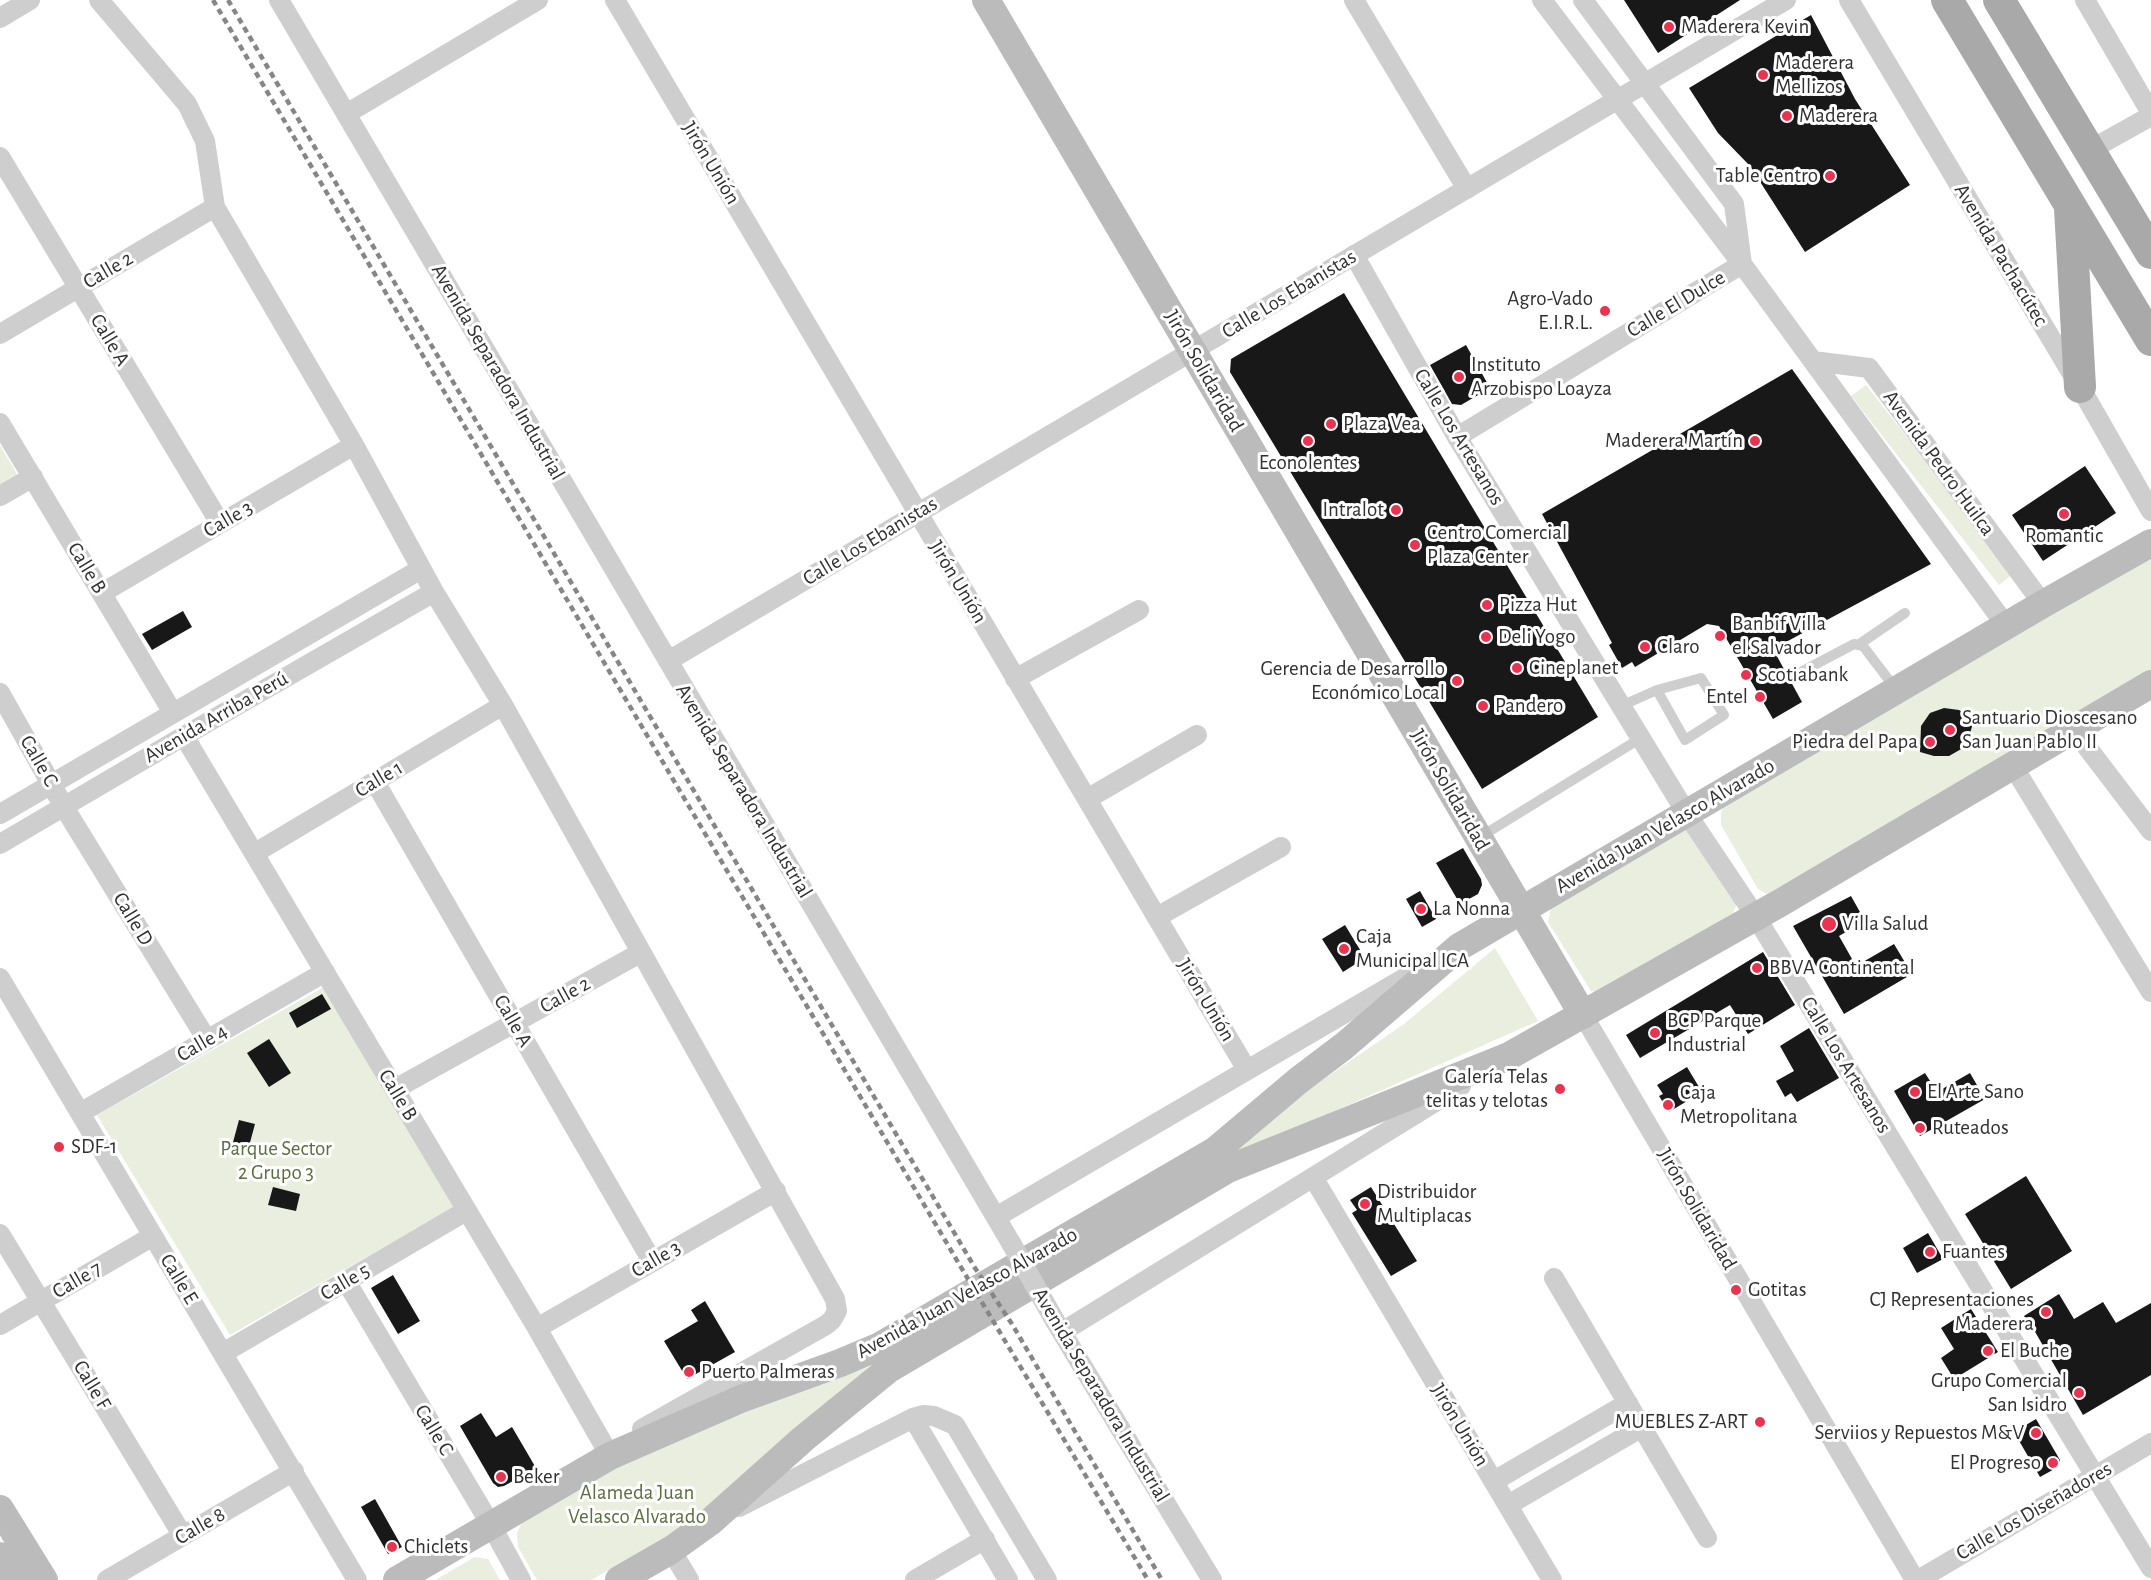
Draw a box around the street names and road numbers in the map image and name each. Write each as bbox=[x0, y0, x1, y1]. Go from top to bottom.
street label: Jirón Unión bbox=[676, 117, 746, 209]
street label: Avenida Pachacútec bbox=[1949, 179, 2053, 331]
street label: Calle Los Ebanistas bbox=[1217, 244, 1361, 344]
street label: Calle 2 bbox=[78, 246, 138, 294]
street label: Avenida Separadora Industrial bbox=[426, 259, 570, 485]
street label: Calle El Dulce bbox=[1622, 265, 1730, 343]
street label: Jirón Solidaridad bbox=[1159, 306, 1249, 436]
street label: Calle A bbox=[85, 309, 135, 371]
street label: Calle Los Artesanos bbox=[1408, 364, 1510, 510]
street label: Avenida Pedro Huilca bbox=[1878, 385, 2000, 541]
street label: Calle Los Ebanistas bbox=[798, 491, 942, 591]
street label: Calle 3 bbox=[199, 495, 257, 543]
street label: Jirón Unión bbox=[923, 536, 993, 628]
street label: Calle B bbox=[62, 538, 112, 598]
street label: Avenida Arriba Perú bbox=[140, 666, 292, 768]
street label: Avenida Separadora Industrial bbox=[670, 679, 818, 903]
street label: Jirón Solidaridad bbox=[1405, 725, 1495, 855]
street label: Calle C bbox=[14, 731, 64, 791]
street label: Avenida Juan Velasco Alvarado bbox=[1551, 753, 1779, 899]
street label: Calle 1 bbox=[350, 755, 408, 803]
street label: Calle D bbox=[107, 888, 159, 950]
street label: Jirón Unión bbox=[1171, 954, 1241, 1046]
street label: Calle 2 bbox=[535, 971, 595, 1019]
street label: Calle A bbox=[488, 990, 538, 1052]
street label: Calle Los Artesanos bbox=[1795, 992, 1897, 1138]
street label: Calle 4 bbox=[172, 1019, 232, 1067]
street label: Calle B bbox=[373, 1065, 423, 1125]
street label: Jirón Solidaridad bbox=[1652, 1144, 1742, 1274]
street label: Avenida Juan Velasco Alvarado bbox=[852, 1222, 1082, 1364]
street label: Calle 3 bbox=[627, 1235, 685, 1283]
street label: Calle E bbox=[154, 1249, 204, 1309]
street label: Calle 7 bbox=[48, 1256, 106, 1304]
street label: Calle 5 bbox=[316, 1258, 374, 1306]
street label: Avenida Separadora Industrial bbox=[1027, 1283, 1175, 1507]
street label: Calle F bbox=[67, 1356, 117, 1414]
street label: Jirón Unión bbox=[1425, 1379, 1495, 1471]
street label: Calle C bbox=[409, 1400, 459, 1460]
street label: Calle Los Diseñadores bbox=[1952, 1456, 2116, 1566]
street label: Calle 8 bbox=[170, 1502, 230, 1550]

